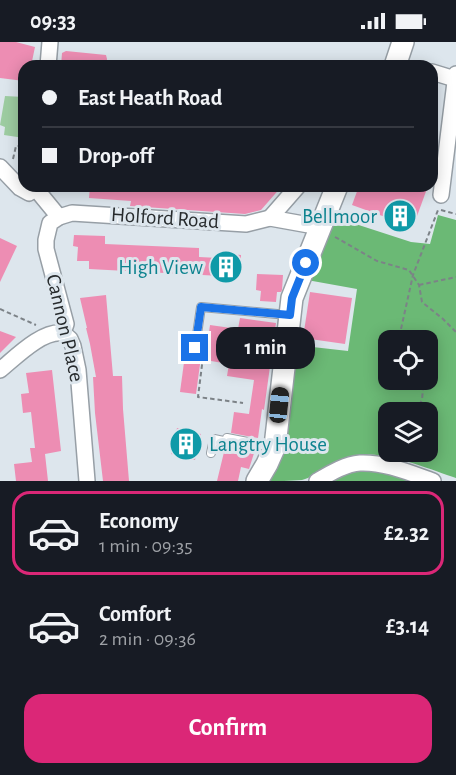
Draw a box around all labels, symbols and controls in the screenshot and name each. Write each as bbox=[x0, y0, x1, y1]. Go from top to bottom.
text: 09:33 bbox=[30, 10, 76, 32]
text: East Heath Road bbox=[78, 87, 222, 109]
text: Drop-off bbox=[78, 145, 154, 167]
building icon: Bellmoor bbox=[382, 198, 418, 234]
street label: Holford Road bbox=[110, 204, 220, 232]
place label: Bellmoor bbox=[302, 206, 377, 227]
building icon: High View bbox=[208, 249, 244, 285]
route start bbox=[292, 249, 319, 276]
place label: High View bbox=[118, 257, 203, 278]
street label: Cannon Place bbox=[42, 272, 88, 384]
callout: 1 min bbox=[216, 327, 315, 369]
map controls bbox=[378, 330, 438, 462]
button: locate bbox=[378, 330, 438, 390]
route end bbox=[181, 334, 208, 361]
text: 1 min bbox=[244, 338, 287, 358]
car bbox=[268, 386, 290, 424]
button: layers bbox=[378, 402, 438, 462]
building icon: Langtry House bbox=[168, 426, 204, 462]
place label: Langtry House bbox=[209, 434, 327, 455]
icon: car bbox=[27, 506, 81, 560]
text: Economy bbox=[99, 510, 179, 532]
text: £2.32 bbox=[384, 522, 429, 544]
text: 1 min · 09:35 bbox=[99, 536, 193, 556]
icon: car bbox=[27, 599, 81, 653]
text: Comfort bbox=[99, 603, 171, 625]
text: £3.14 bbox=[386, 615, 429, 637]
text: 2 min · 09:36 bbox=[99, 629, 196, 649]
button: Confirm bbox=[24, 694, 432, 763]

